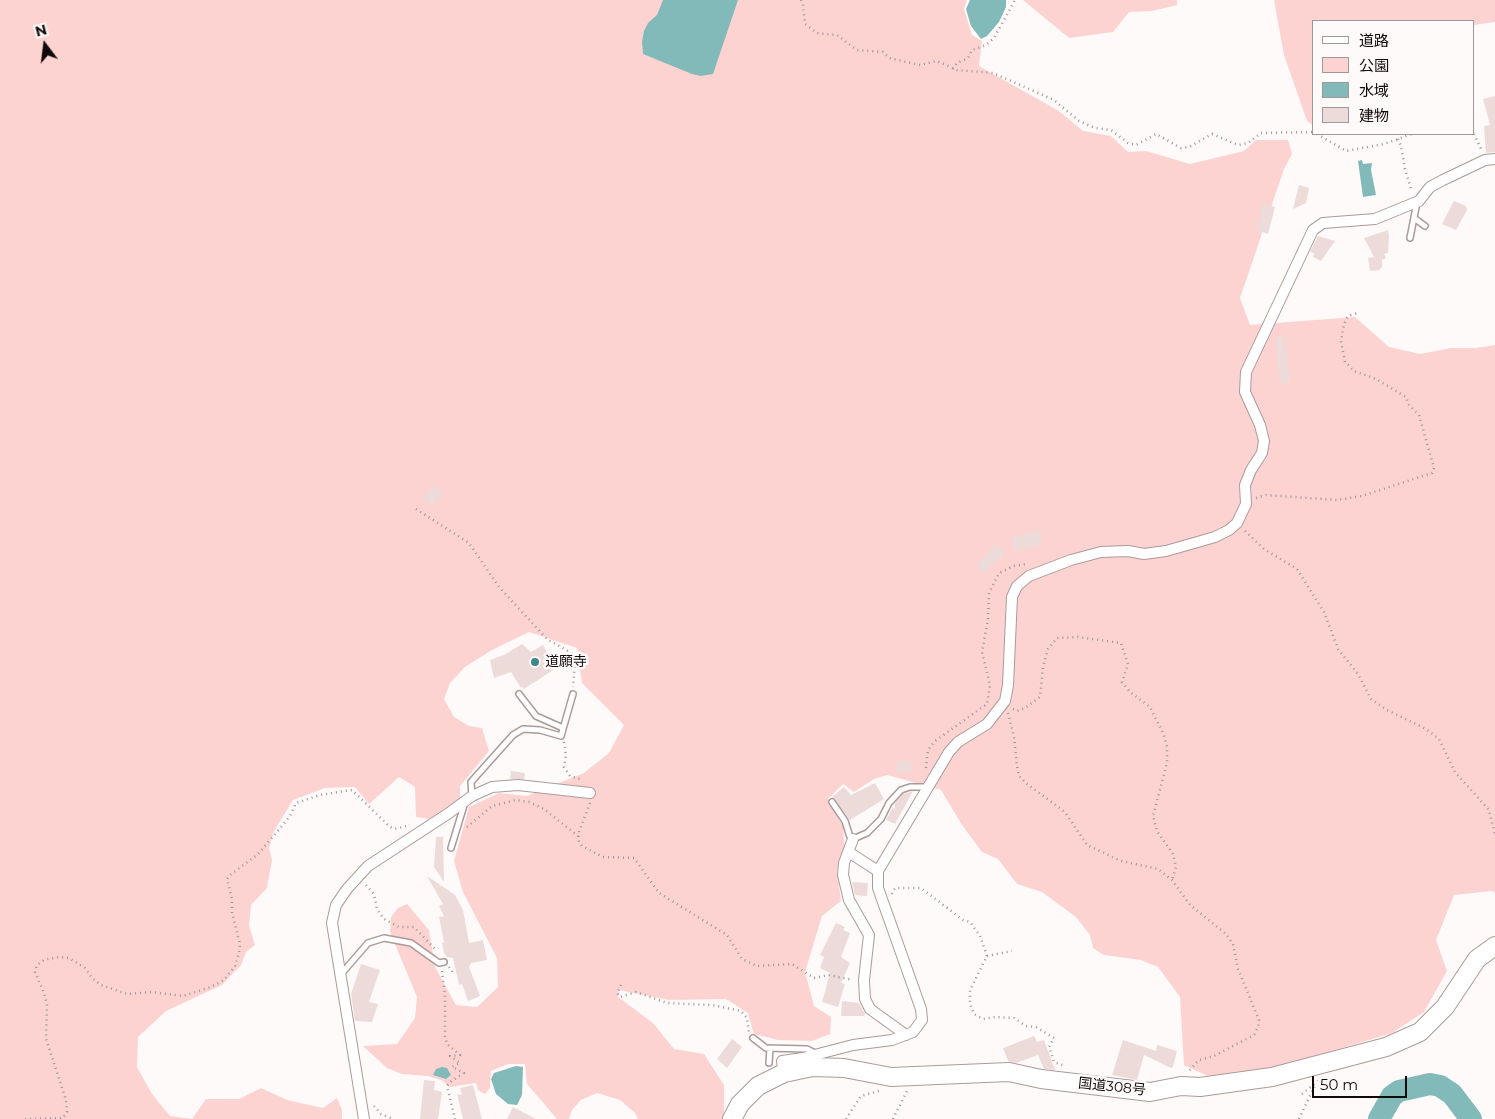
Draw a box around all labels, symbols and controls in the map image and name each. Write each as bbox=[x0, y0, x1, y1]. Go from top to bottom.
north arrow bbox=[20, 20, 70, 70]
text: N bbox=[33, 20, 49, 41]
legend bbox=[1312, 20, 1475, 135]
text: 道路 bbox=[1359, 31, 1389, 50]
text: 公園 bbox=[1359, 56, 1389, 75]
text: 水域 bbox=[1359, 81, 1389, 100]
text: 建物 bbox=[1359, 106, 1389, 125]
place label: 道願寺 bbox=[545, 654, 587, 670]
marker: 道願寺 bbox=[529, 656, 541, 668]
scale bar bbox=[1315, 1066, 1410, 1098]
street label: 国道308号 bbox=[1077, 1075, 1147, 1099]
text: 50 m bbox=[1320, 1075, 1358, 1094]

